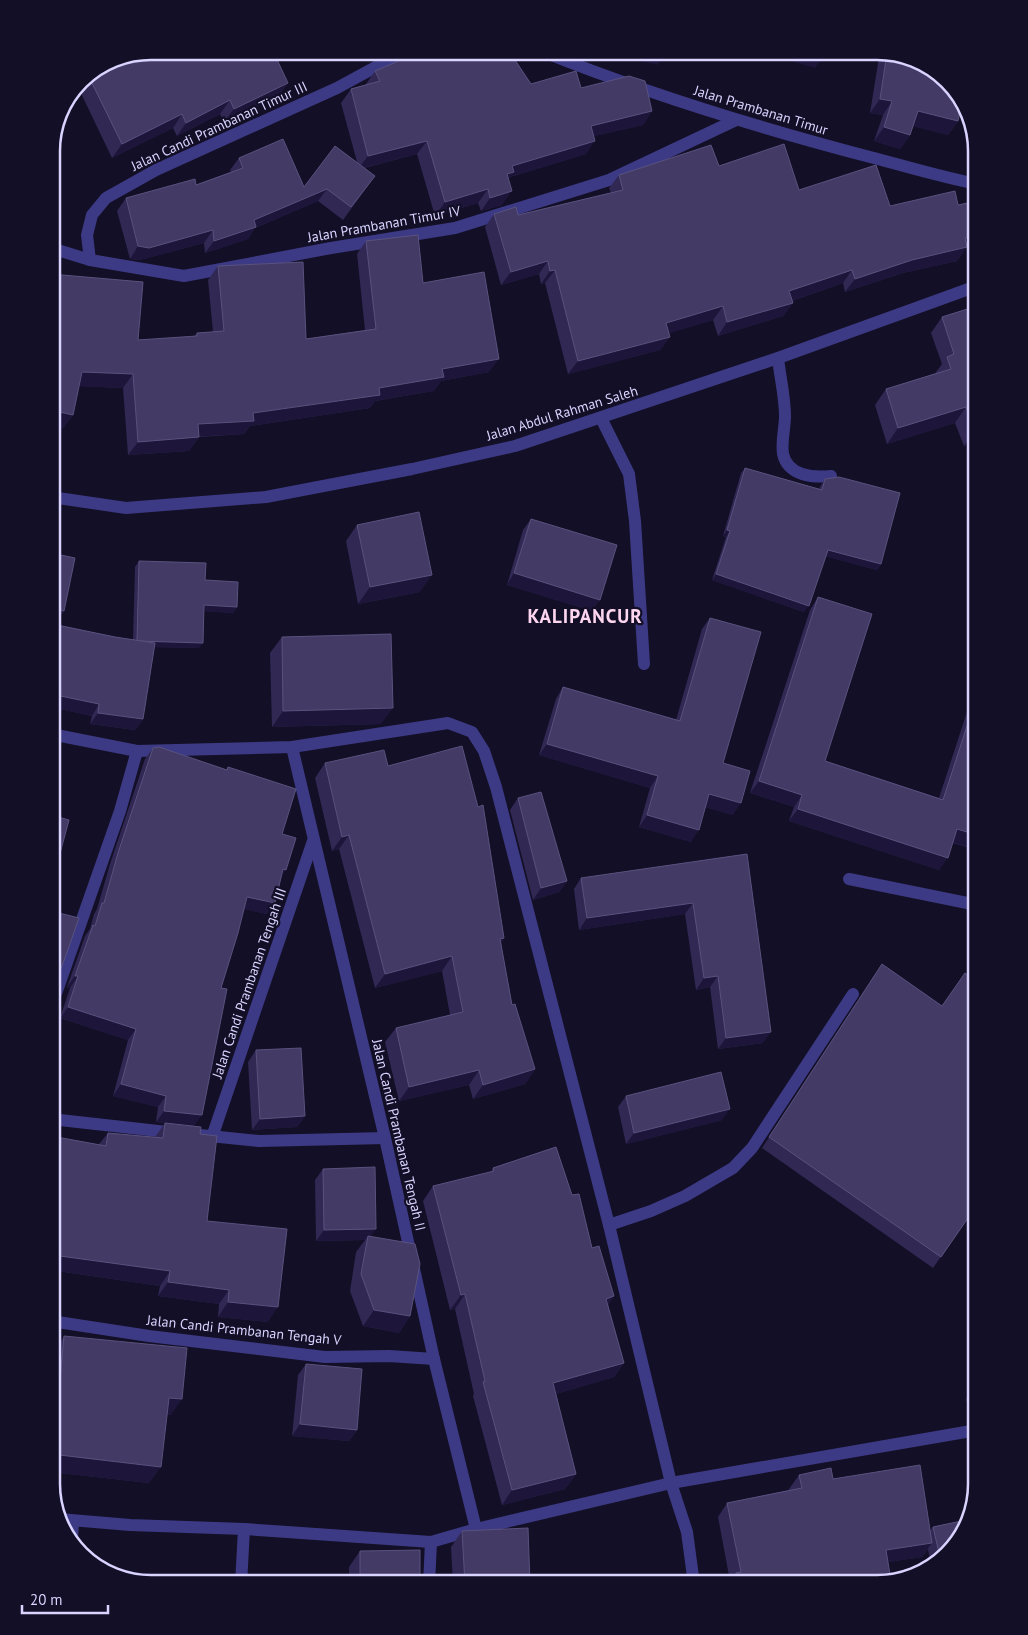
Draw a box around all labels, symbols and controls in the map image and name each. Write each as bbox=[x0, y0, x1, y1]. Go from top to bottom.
street label: Jalan Candi Prambanan Timur III bbox=[127, 77, 310, 175]
street label: Jalan Prambanan Timur bbox=[691, 81, 830, 139]
street label: Jalan Prambanan Timur IV bbox=[305, 202, 462, 246]
street label: Jalan Abdul Rahman Saleh bbox=[483, 381, 640, 445]
district label: KALIPANCUR bbox=[527, 604, 643, 628]
street label: Jalan Candi Prambanan Tengah III bbox=[208, 885, 290, 1081]
street label: Jalan Candi Prambanan Tengah II bbox=[368, 1036, 430, 1233]
street label: Jalan Candi Prambanan Tengah V bbox=[145, 1311, 342, 1349]
scale bar bbox=[22, 1582, 109, 1614]
text: 20 m bbox=[30, 1590, 63, 1609]

